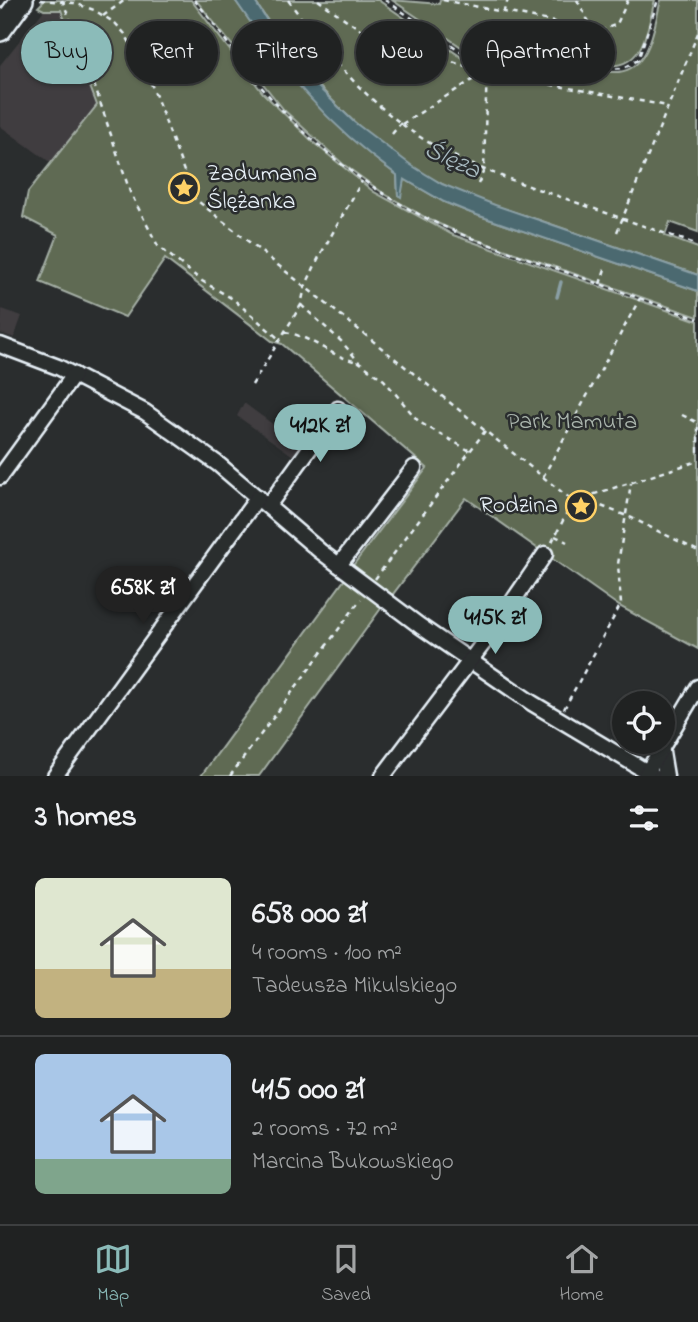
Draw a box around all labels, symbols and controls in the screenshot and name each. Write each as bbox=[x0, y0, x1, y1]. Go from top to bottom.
chip: Buy bbox=[21, 21, 112, 84]
chip: Rent bbox=[126, 21, 218, 84]
chip: Filters bbox=[232, 21, 342, 84]
chip: New bbox=[356, 21, 447, 84]
chip: Apartment bbox=[461, 21, 615, 84]
water label: Ślęza bbox=[418, 132, 487, 191]
place label: Zadumana Ślężanka bbox=[207, 157, 317, 220]
place icon: Zadumana Ślężanka bbox=[167, 171, 201, 205]
pin: 412K zł bbox=[255, 405, 385, 464]
park label: Park Mamuta bbox=[507, 405, 637, 440]
text: 412K zł bbox=[290, 410, 350, 443]
place label: Rodzina bbox=[480, 489, 558, 524]
place icon: Rodzina bbox=[564, 489, 598, 523]
pin: 658K zł bbox=[78, 566, 208, 626]
text: 658K zł bbox=[111, 572, 175, 605]
pin: 415K zł bbox=[430, 596, 560, 656]
text: 415K zł bbox=[464, 602, 526, 635]
map controls bbox=[612, 691, 675, 754]
button: locate bbox=[612, 691, 675, 754]
text: 3 homes bbox=[35, 796, 137, 840]
icon: filters bbox=[625, 799, 663, 837]
text: 658 000 zł bbox=[252, 893, 367, 937]
icon: home bbox=[91, 906, 175, 990]
text: 4 rooms · 100 m² bbox=[252, 937, 402, 970]
text: Tadeusza Mikulskiego bbox=[252, 970, 457, 1003]
text: 415 000 zł bbox=[252, 1069, 364, 1113]
icon: home bbox=[91, 1082, 175, 1166]
text: 2 rooms · 72 m² bbox=[252, 1113, 398, 1146]
text: Marcina Bukowskiego bbox=[252, 1146, 454, 1179]
tab: Map bbox=[94, 1240, 132, 1309]
tab: Saved bbox=[321, 1240, 371, 1309]
tab: Home bbox=[559, 1240, 604, 1309]

